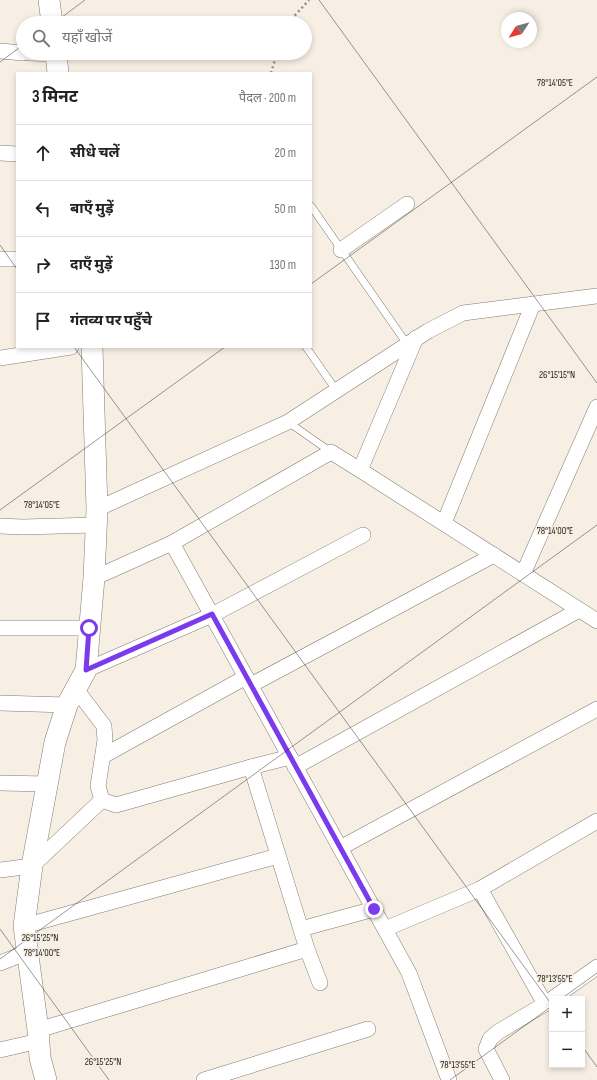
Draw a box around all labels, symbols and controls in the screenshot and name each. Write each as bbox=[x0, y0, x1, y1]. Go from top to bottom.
north arrow bbox=[501, 12, 537, 48]
search box bbox=[16, 16, 312, 60]
icon: search bbox=[30, 27, 52, 49]
text: यहाँ खोजें bbox=[62, 28, 112, 47]
text: 78°14'05"E bbox=[537, 77, 573, 89]
text: 3 मिनट bbox=[32, 87, 78, 107]
text: पैदल · 200 m bbox=[239, 90, 296, 106]
icon: ahead bbox=[32, 142, 54, 164]
text: सीधे चलें bbox=[70, 143, 120, 162]
text: 20 m bbox=[274, 145, 296, 161]
icon: left bbox=[32, 198, 54, 220]
text: बाएँ मुड़ें bbox=[70, 199, 113, 218]
text: 50 m bbox=[275, 201, 296, 217]
icon: right bbox=[32, 254, 54, 276]
text: दाएँ मुड़ें bbox=[70, 255, 113, 274]
text: 130 m bbox=[270, 257, 296, 273]
icon: arrive bbox=[32, 310, 54, 332]
text: गंतव्य पर पहुँचे bbox=[70, 311, 152, 330]
text: 26°15'15"N bbox=[539, 369, 575, 381]
text: 78°14'05"E bbox=[24, 499, 60, 511]
text: 78°14'00"E bbox=[537, 525, 573, 537]
route start bbox=[80, 619, 98, 637]
route end bbox=[365, 900, 383, 918]
text: 26°15'25"N bbox=[22, 932, 58, 944]
text: 78°14'00"E bbox=[24, 947, 60, 959]
text: 78°13'55"E bbox=[537, 973, 573, 985]
map controls bbox=[549, 996, 585, 1068]
button: + bbox=[549, 996, 585, 1032]
button: − bbox=[549, 1032, 585, 1068]
text: 26°15'25"N bbox=[85, 1056, 121, 1068]
text: 78°13'55"E bbox=[440, 1059, 476, 1071]

